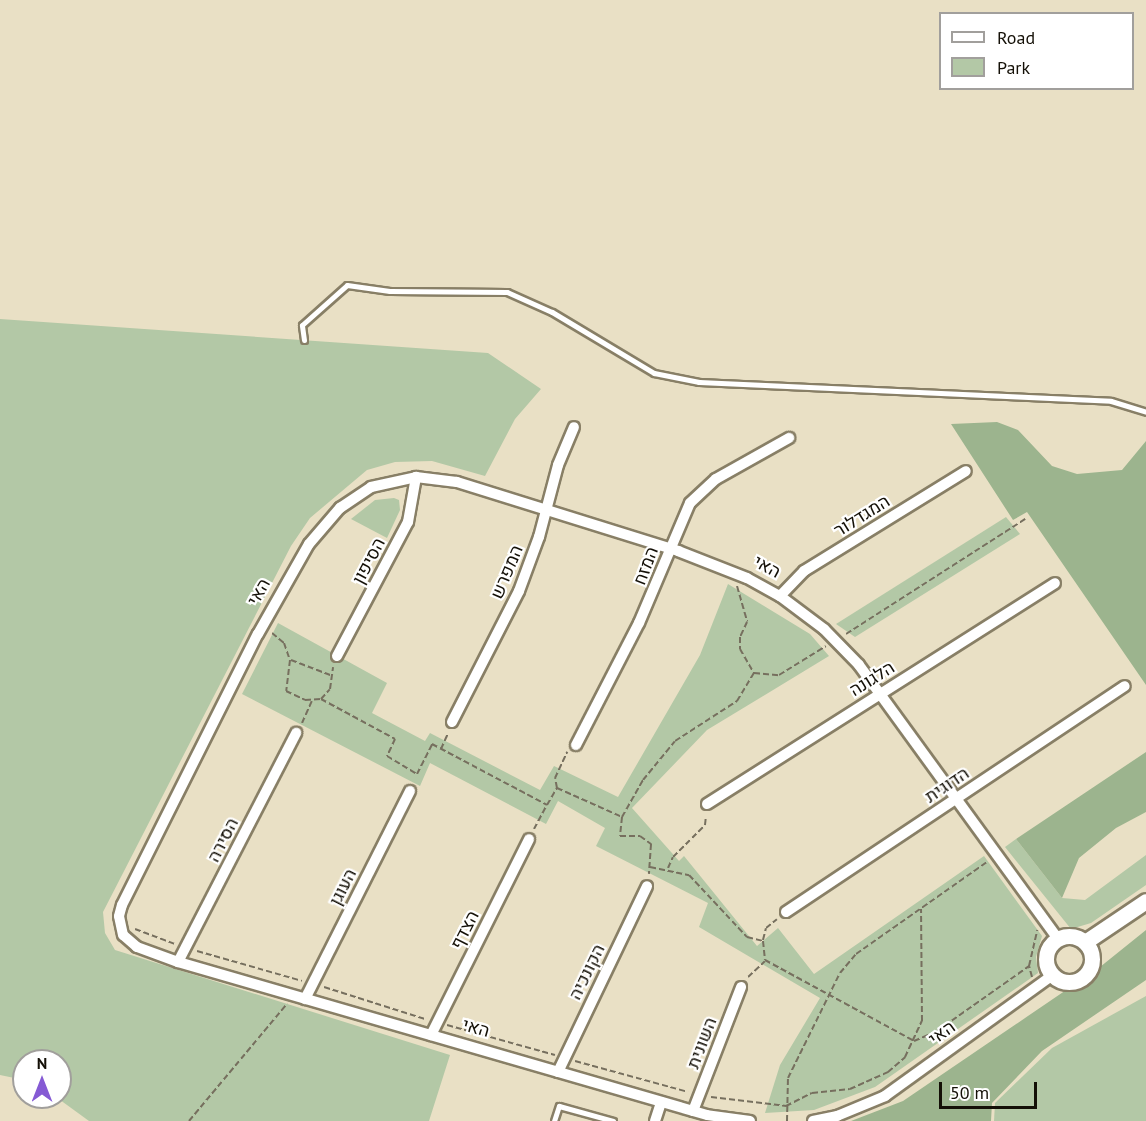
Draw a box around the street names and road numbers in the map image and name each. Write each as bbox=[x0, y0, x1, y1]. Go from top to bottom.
street label: המגדלור bbox=[830, 490, 894, 542]
street label: הסיפון bbox=[348, 534, 390, 588]
street label: המפרש bbox=[486, 542, 528, 602]
street label: המזח bbox=[629, 544, 663, 588]
street label: האי bbox=[750, 551, 784, 583]
street label: האי bbox=[243, 575, 275, 609]
street label: הלגונה bbox=[845, 657, 899, 701]
street label: הדוגית bbox=[921, 762, 973, 808]
street label: הסירה bbox=[203, 814, 243, 866]
street label: העוגן bbox=[325, 865, 361, 909]
street label: הצדף bbox=[446, 907, 484, 953]
street label: הקונכיה bbox=[564, 941, 610, 1003]
street label: האי bbox=[460, 1014, 492, 1042]
street label: השונית bbox=[682, 1014, 722, 1072]
street label: האי bbox=[925, 1016, 959, 1050]

